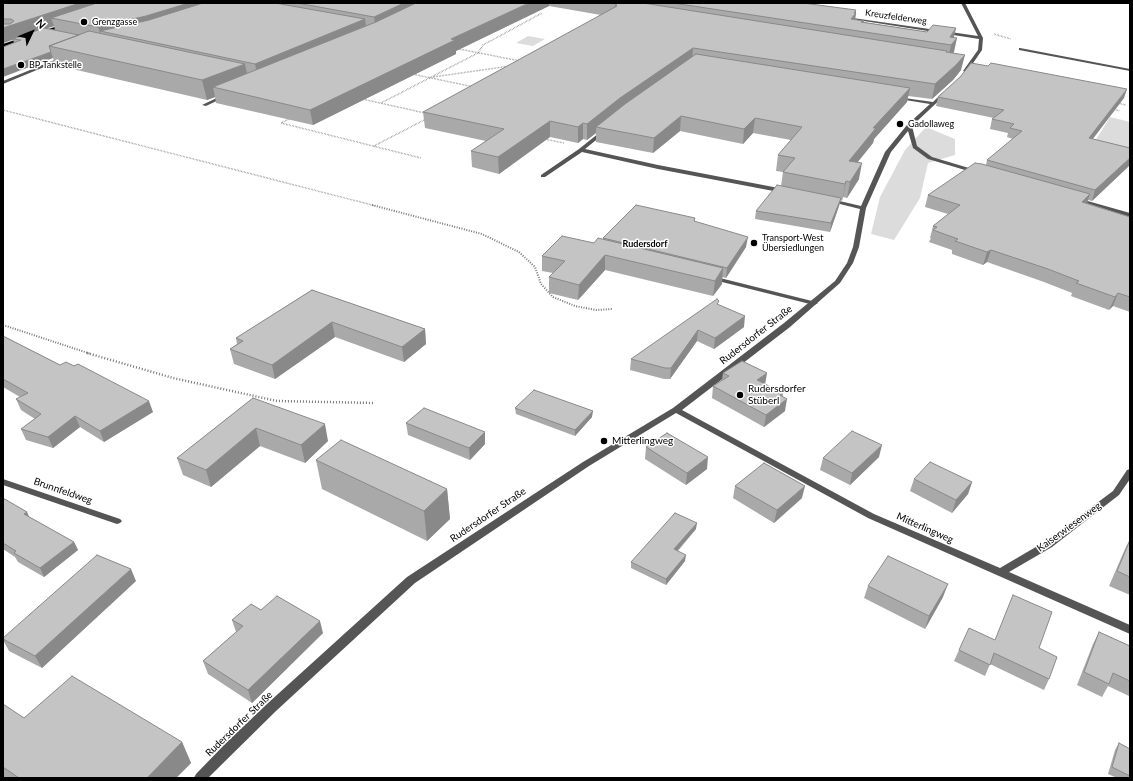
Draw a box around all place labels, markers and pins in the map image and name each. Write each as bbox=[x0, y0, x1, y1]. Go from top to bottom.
marker: Grenzgasse bbox=[79, 17, 89, 27]
place label: Grenzgasse bbox=[92, 17, 137, 27]
marker: BP Tankstelle bbox=[16, 60, 26, 70]
place label: BP Tankstelle bbox=[29, 60, 82, 70]
marker: Gadollaweg bbox=[895, 119, 905, 129]
place label: Gadollaweg bbox=[908, 119, 954, 129]
place label: Transport-West Übersiedlungen bbox=[762, 233, 824, 254]
marker: Transport-West Übersiedlungen bbox=[749, 238, 759, 248]
place label: Rudersdorfer Stüberl bbox=[748, 383, 806, 406]
marker: Rudersdorfer Stüberl bbox=[735, 390, 745, 400]
place label: Mitterlingweg bbox=[612, 435, 673, 447]
marker: Mitterlingweg bbox=[599, 436, 609, 446]

